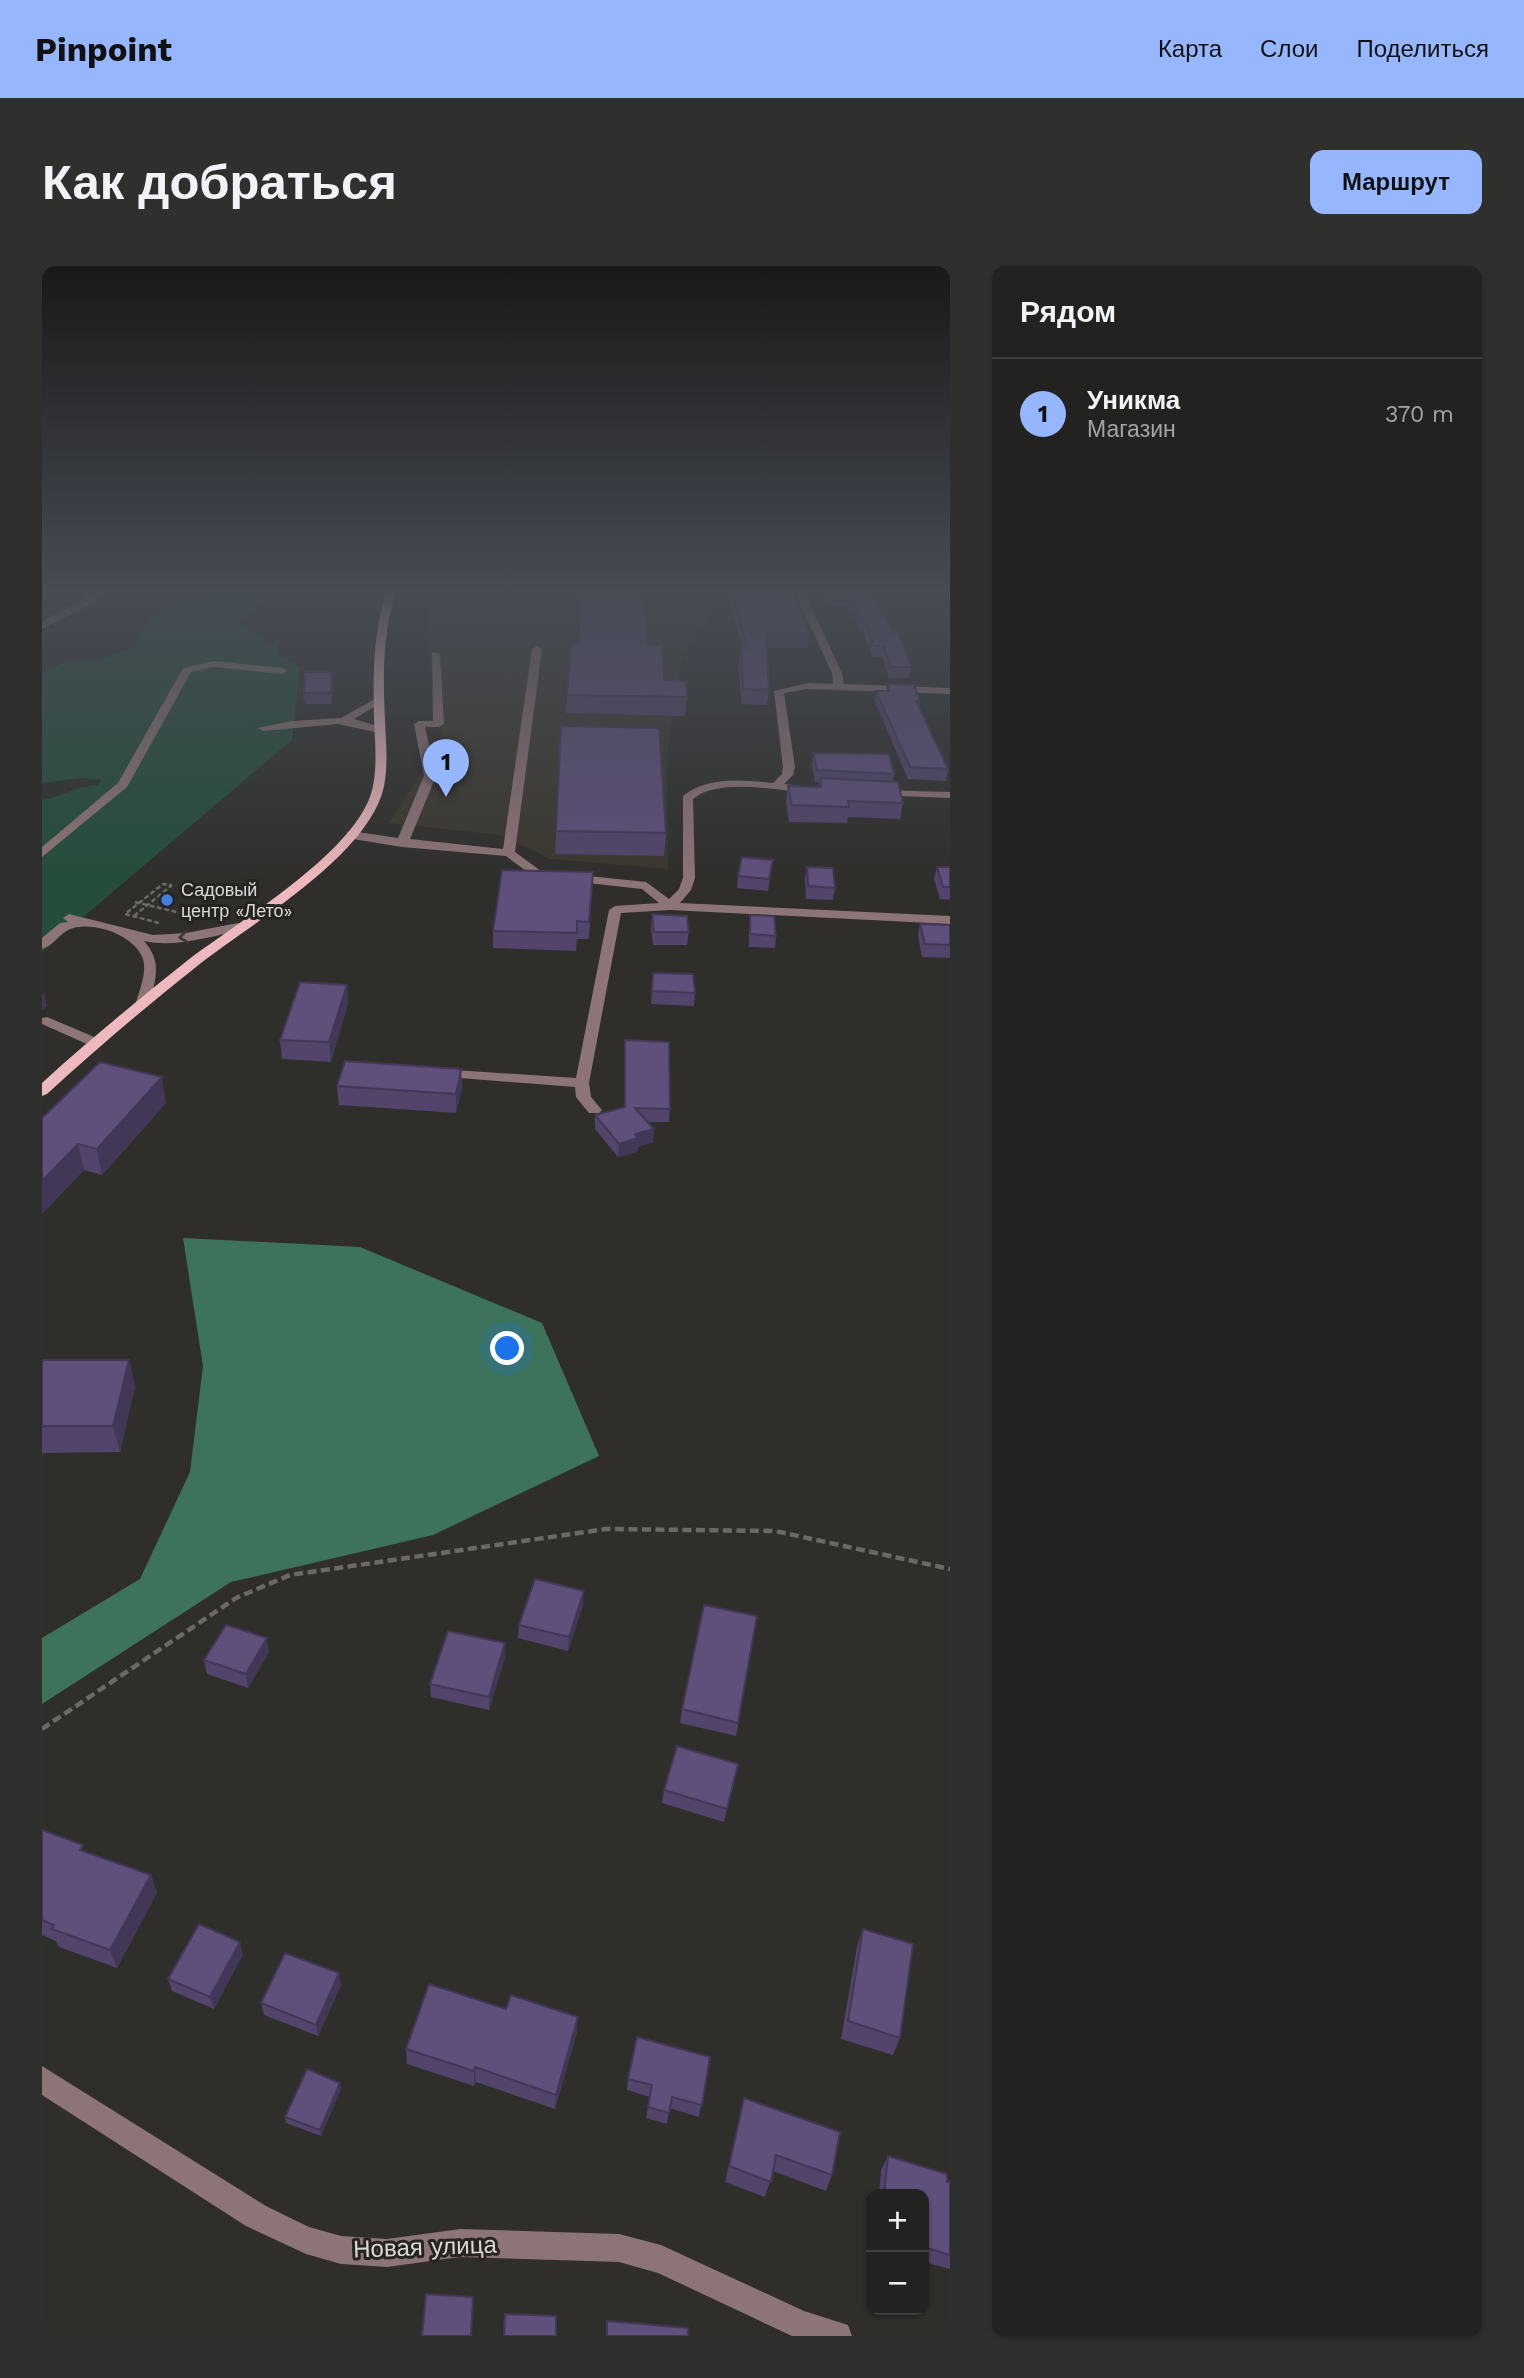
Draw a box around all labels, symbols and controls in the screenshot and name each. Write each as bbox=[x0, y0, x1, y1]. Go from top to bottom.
text: Pinpoint bbox=[35, 30, 172, 69]
text: Карта bbox=[1158, 35, 1222, 63]
text: Слои bbox=[1260, 35, 1318, 63]
text: Поделиться bbox=[1356, 35, 1489, 63]
button: Маршрут bbox=[1310, 150, 1482, 214]
text: Как добраться bbox=[42, 153, 397, 211]
text: Рядом bbox=[1020, 294, 1116, 329]
text: Уникма bbox=[1087, 385, 1180, 415]
text: 1 bbox=[1038, 401, 1048, 428]
text: 370 m bbox=[1385, 401, 1454, 428]
text: Магазин bbox=[1087, 416, 1176, 443]
pin: 1 bbox=[423, 739, 469, 797]
place label: Садовый центр «Лето» bbox=[181, 879, 292, 921]
marker: Садовый центр «Лето» bbox=[159, 892, 175, 908]
one-way arrow bbox=[179, 929, 190, 944]
your location bbox=[490, 1331, 524, 1365]
map controls bbox=[866, 2189, 929, 2315]
button: + bbox=[866, 2189, 929, 2252]
street label: Новая улица bbox=[353, 2230, 498, 2263]
button: − bbox=[866, 2252, 929, 2315]

